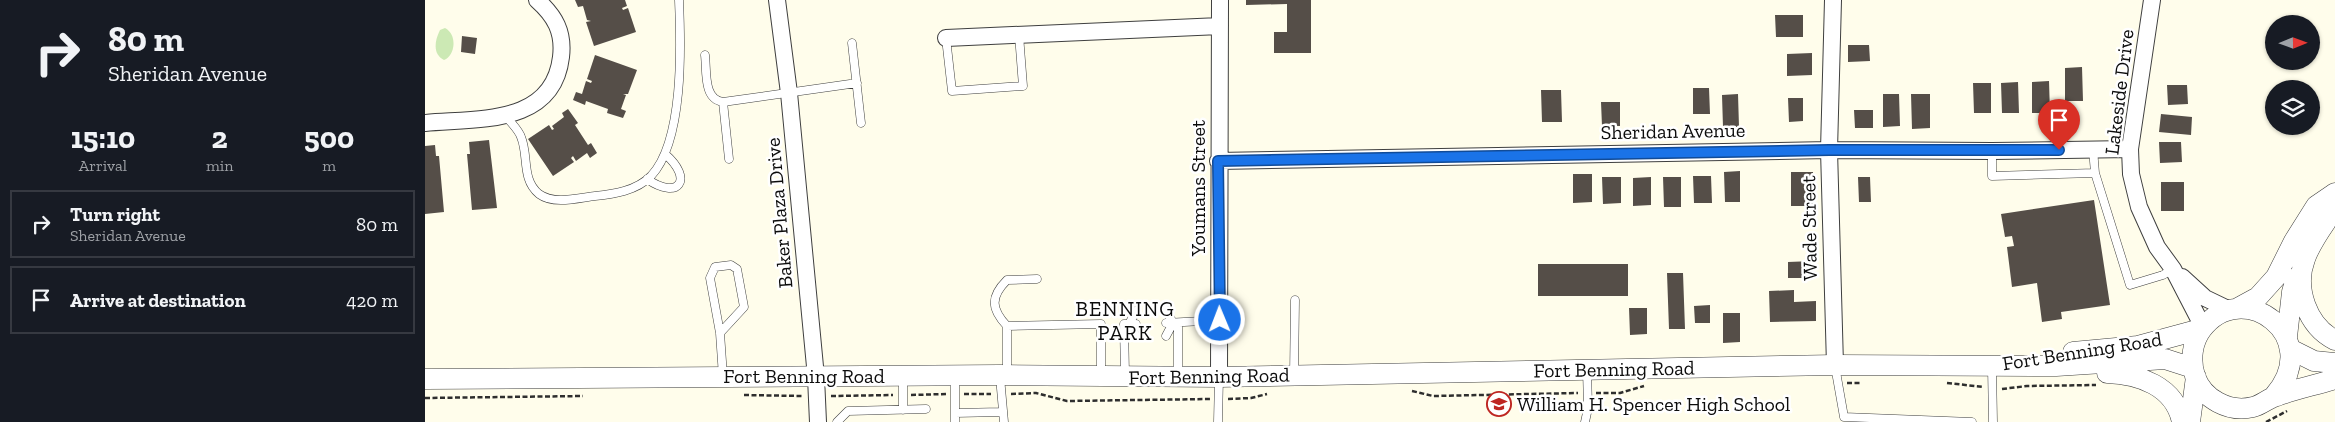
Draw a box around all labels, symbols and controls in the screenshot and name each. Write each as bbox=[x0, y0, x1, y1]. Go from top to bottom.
north arrow bbox=[2265, 15, 2320, 70]
map controls bbox=[2265, 15, 2320, 135]
text: 80 m bbox=[108, 18, 184, 60]
icon: right bbox=[25, 20, 90, 85]
street label: Lakeside Drive bbox=[2099, 28, 2139, 156]
text: Sheridan Avenue bbox=[108, 60, 267, 87]
button: layers bbox=[2265, 80, 2320, 135]
pin bbox=[2038, 99, 2080, 150]
icon: arrive bbox=[2045, 106, 2073, 134]
street label: Sheridan Avenue bbox=[1600, 118, 1746, 144]
street label: Youmans Street bbox=[1186, 119, 1210, 257]
text: 15:10 bbox=[71, 120, 135, 156]
text: 2 bbox=[212, 120, 228, 156]
text: 500 bbox=[304, 120, 354, 156]
street label: Baker Plaza Drive bbox=[760, 137, 798, 289]
text: Arrival bbox=[79, 156, 127, 175]
text: min bbox=[206, 156, 233, 175]
text: m bbox=[322, 156, 336, 175]
street label: Wade Street bbox=[1796, 175, 1822, 281]
text: Turn right bbox=[70, 203, 160, 226]
icon: right bbox=[27, 210, 55, 238]
text: 80 m bbox=[356, 213, 398, 236]
text: Sheridan Avenue bbox=[70, 226, 186, 245]
icon: arrive bbox=[27, 286, 55, 314]
text: Arrive at destination bbox=[70, 289, 246, 312]
text: 420 m bbox=[346, 289, 398, 312]
position arrow bbox=[1193, 293, 1245, 345]
district label: BENNING PARK bbox=[1075, 296, 1175, 345]
street label: Fort Benning Road bbox=[2000, 327, 2164, 375]
street label: Fort Benning Road bbox=[1533, 356, 1695, 382]
street label: Fort Benning Road bbox=[1128, 363, 1290, 389]
street label: Fort Benning Road bbox=[723, 364, 885, 388]
school or university icon: William H. Spencer High School bbox=[1486, 391, 1512, 417]
place label: William H. Spencer High School bbox=[1517, 392, 1790, 416]

